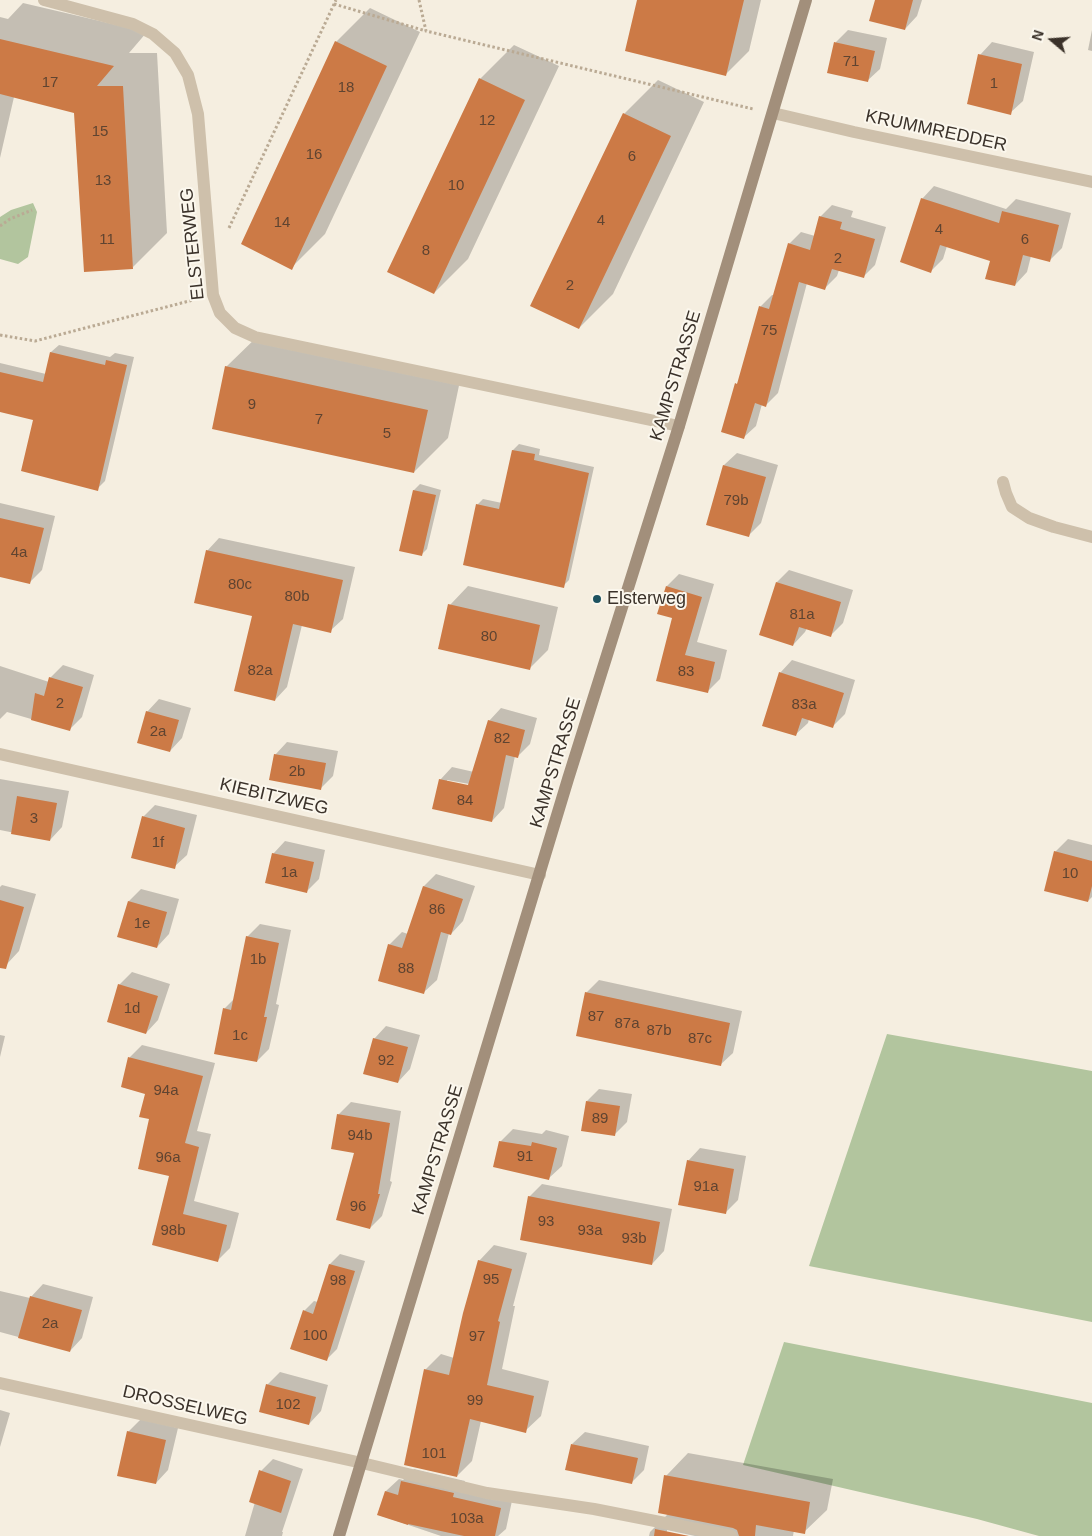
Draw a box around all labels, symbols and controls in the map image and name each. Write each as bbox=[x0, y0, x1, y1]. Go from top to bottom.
north arrow bbox=[1027, 15, 1077, 65]
text: N bbox=[1029, 28, 1047, 43]
house number: 71 bbox=[843, 53, 859, 71]
house number: 17 bbox=[42, 74, 58, 92]
house number: 1 bbox=[990, 75, 998, 93]
house number: 18 bbox=[338, 79, 354, 97]
street label: KRUMMREDDER bbox=[863, 105, 1009, 157]
house number: 12 bbox=[479, 112, 495, 130]
house number: 15 bbox=[92, 123, 108, 141]
house number: 16 bbox=[306, 146, 322, 164]
house number: 6 bbox=[628, 148, 636, 166]
house number: 13 bbox=[95, 172, 111, 190]
house number: 10 bbox=[448, 177, 464, 195]
street label: ELSTERWEG bbox=[176, 187, 210, 301]
house number: 4 bbox=[597, 212, 605, 230]
house number: 14 bbox=[274, 214, 290, 232]
house number: 4 bbox=[935, 221, 943, 239]
house number: 11 bbox=[99, 231, 115, 249]
house number: 6 bbox=[1021, 231, 1029, 249]
house number: 8 bbox=[422, 242, 430, 260]
house number: 2 bbox=[834, 250, 842, 268]
house number: 2 bbox=[566, 277, 574, 295]
street label: KAMPSTRASSE bbox=[646, 308, 706, 444]
house number: 75 bbox=[761, 322, 777, 340]
house number: 9 bbox=[248, 396, 256, 414]
house number: 7 bbox=[315, 411, 323, 429]
house number: 5 bbox=[383, 425, 391, 443]
house number: 79b bbox=[723, 492, 749, 510]
house number: 4a bbox=[11, 544, 27, 562]
house number: 80c bbox=[228, 576, 252, 594]
house number: 80b bbox=[284, 588, 310, 606]
place label: Elsterweg bbox=[607, 588, 686, 610]
marker: Elsterweg bbox=[591, 593, 603, 605]
house number: 81a bbox=[789, 606, 815, 624]
house number: 80 bbox=[481, 628, 497, 646]
house number: 82a bbox=[247, 662, 273, 680]
house number: 83 bbox=[678, 663, 694, 681]
house number: 2 bbox=[56, 695, 64, 713]
street label: KAMPSTRASSE bbox=[526, 695, 586, 831]
house number: 83a bbox=[791, 696, 817, 714]
house number: 2a bbox=[150, 723, 166, 741]
house number: 82 bbox=[494, 730, 510, 748]
house number: 2b bbox=[289, 763, 305, 781]
street label: KIEBITZWEG bbox=[217, 774, 331, 820]
house number: 84 bbox=[457, 792, 473, 810]
house number: 3 bbox=[30, 810, 38, 828]
house number: 1f bbox=[152, 834, 164, 852]
house number: 1a bbox=[281, 864, 297, 882]
house number: 10 bbox=[1062, 865, 1078, 883]
house number: 86 bbox=[429, 901, 445, 919]
house number: 1e bbox=[134, 915, 150, 933]
house number: 1b bbox=[250, 951, 266, 969]
house number: 88 bbox=[398, 960, 414, 978]
house number: 1d bbox=[124, 1000, 140, 1018]
house number: 87 bbox=[588, 1008, 604, 1026]
house number: 87a bbox=[614, 1015, 640, 1033]
house number: 87b bbox=[646, 1022, 672, 1040]
house number: 1c bbox=[232, 1027, 248, 1045]
house number: 87c bbox=[688, 1030, 712, 1048]
house number: 92 bbox=[378, 1052, 394, 1070]
house number: 94a bbox=[153, 1082, 179, 1100]
street label: KAMPSTRASSE bbox=[408, 1082, 468, 1218]
house number: 89 bbox=[592, 1110, 608, 1128]
house number: 94b bbox=[347, 1127, 373, 1145]
house number: 91 bbox=[517, 1148, 533, 1166]
house number: 96a bbox=[155, 1149, 181, 1167]
house number: 91a bbox=[693, 1178, 719, 1196]
house number: 96 bbox=[350, 1198, 366, 1216]
house number: 93 bbox=[538, 1213, 554, 1231]
house number: 98b bbox=[160, 1222, 186, 1240]
house number: 93a bbox=[577, 1222, 603, 1240]
house number: 93b bbox=[621, 1230, 647, 1248]
house number: 95 bbox=[483, 1271, 499, 1289]
house number: 98 bbox=[330, 1272, 346, 1290]
house number: 2a bbox=[42, 1315, 58, 1333]
house number: 100 bbox=[302, 1327, 328, 1345]
house number: 97 bbox=[469, 1328, 485, 1346]
street label: DROSSELWEG bbox=[120, 1381, 250, 1431]
house number: 99 bbox=[467, 1392, 483, 1410]
house number: 102 bbox=[275, 1396, 301, 1414]
house number: 101 bbox=[421, 1445, 447, 1463]
house number: 103a bbox=[450, 1510, 484, 1528]

